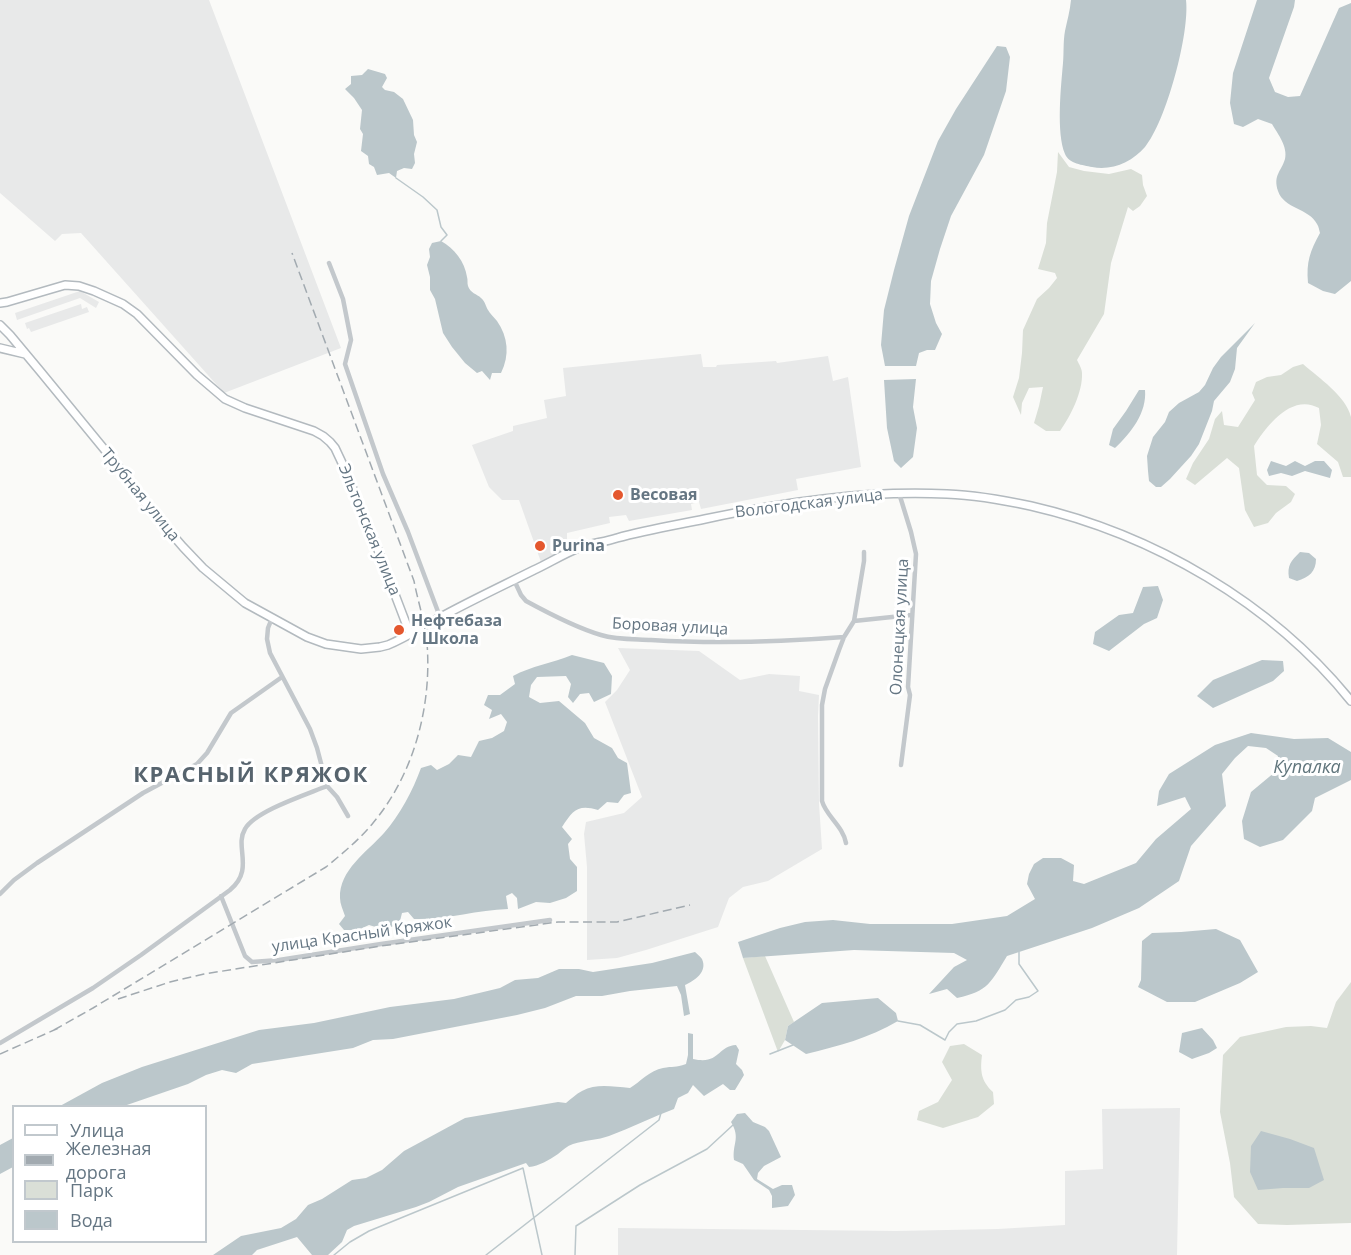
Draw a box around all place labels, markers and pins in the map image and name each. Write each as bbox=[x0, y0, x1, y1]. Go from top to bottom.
place label: Весовая bbox=[630, 485, 698, 505]
marker: Весовая bbox=[611, 488, 625, 502]
place label: Purina bbox=[552, 536, 605, 556]
marker: Purina bbox=[533, 539, 547, 553]
place label: Нефтебаза / Школа bbox=[411, 611, 502, 649]
marker: Нефтебаза / Школа bbox=[392, 623, 406, 637]

